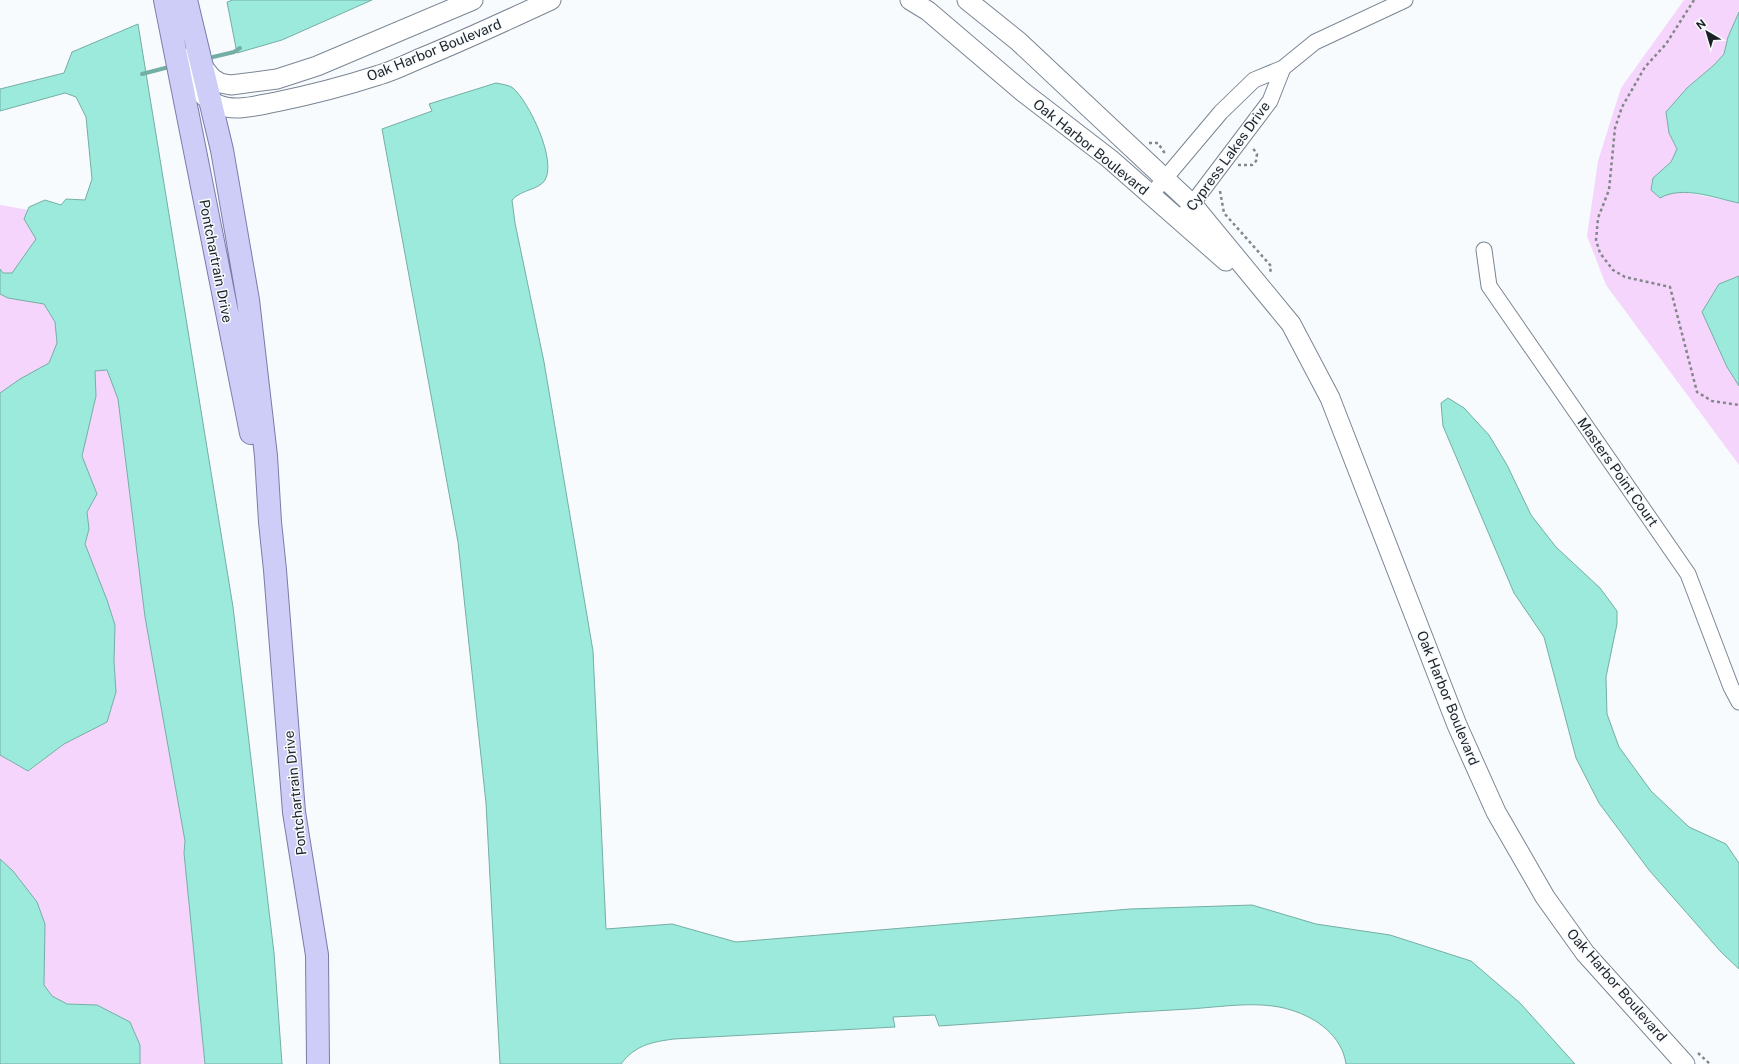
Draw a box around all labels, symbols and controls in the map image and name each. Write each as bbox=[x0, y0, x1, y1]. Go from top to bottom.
north arrow bbox=[1687, 12, 1727, 52]
street label: Oak Harbor Boulevard bbox=[364, 16, 504, 84]
text: N bbox=[1694, 17, 1708, 31]
street label: Oak Harbor Boulevard bbox=[1030, 96, 1152, 198]
street label: Cypress Lakes Drive bbox=[1183, 98, 1273, 214]
street label: Pontchartrain Drive bbox=[196, 198, 236, 324]
street label: Masters Point Court bbox=[1574, 414, 1662, 530]
street label: Oak Harbor Boulevard bbox=[1414, 628, 1482, 768]
street label: Pontchartrain Drive bbox=[280, 730, 310, 856]
street label: Oak Harbor Boulevard bbox=[1564, 926, 1670, 1044]

